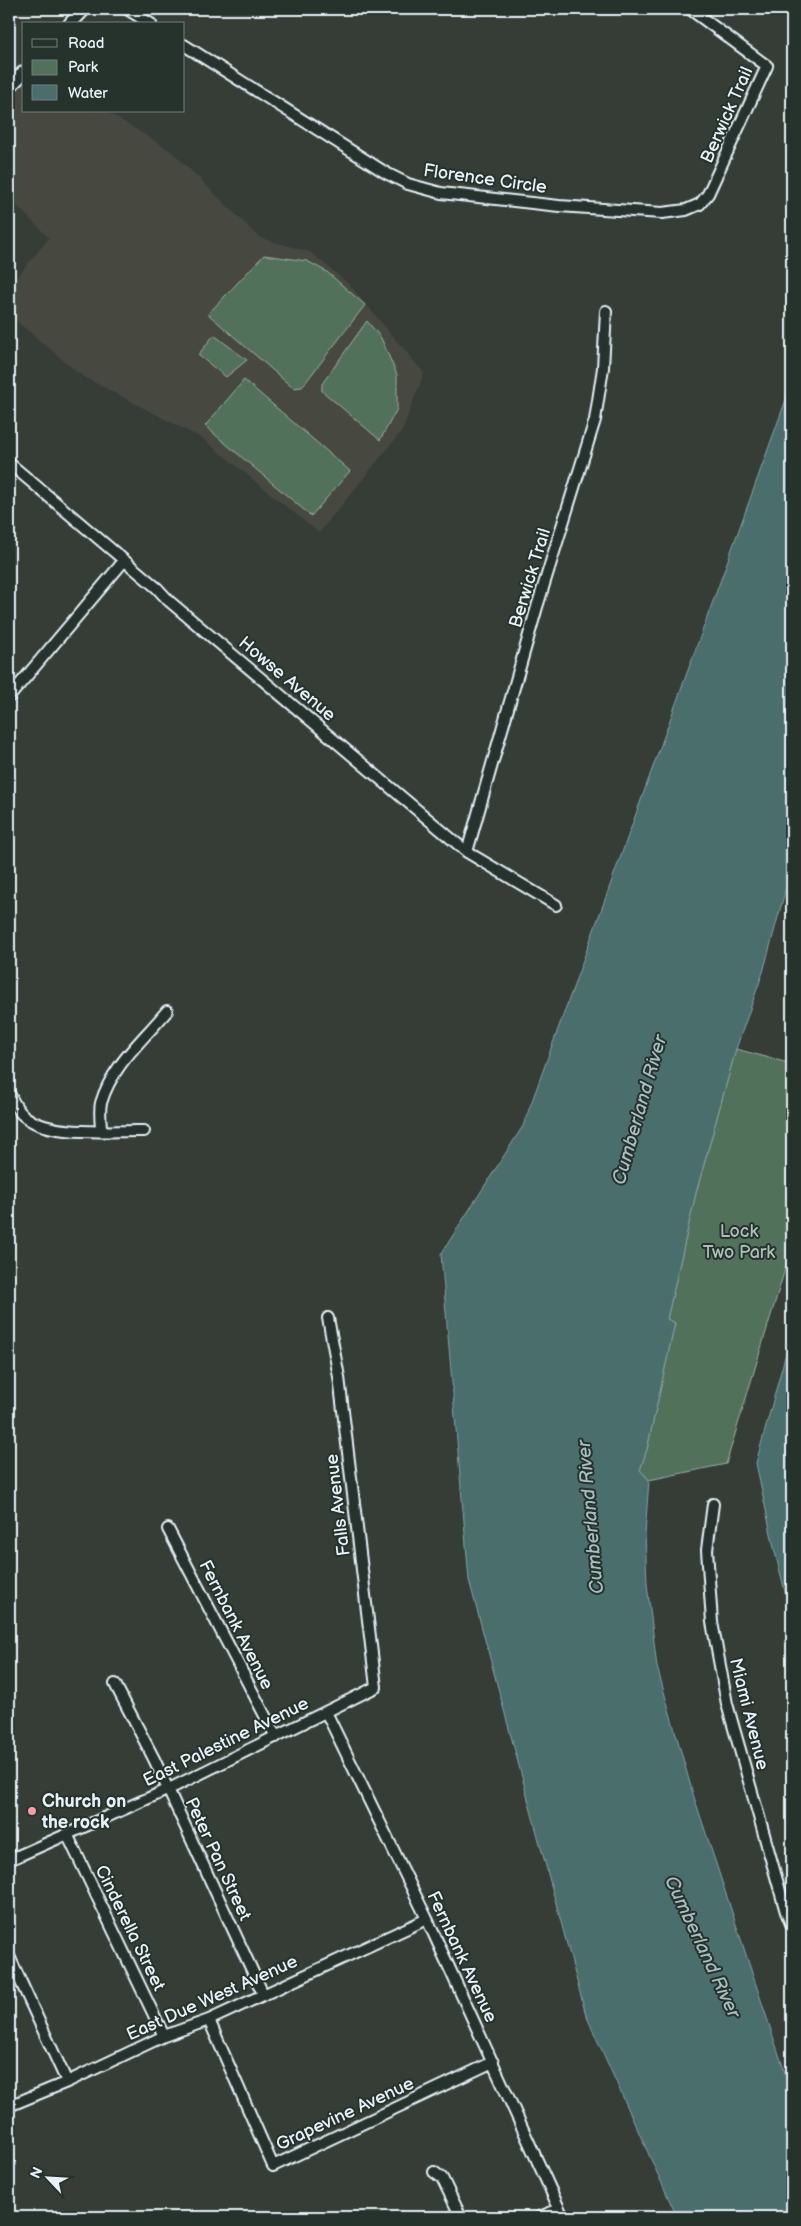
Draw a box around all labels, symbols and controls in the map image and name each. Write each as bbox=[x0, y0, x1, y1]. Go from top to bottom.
legend bbox=[22, 22, 185, 112]
text: Road bbox=[68, 34, 104, 53]
text: Park bbox=[68, 58, 99, 77]
street label: Berwick Trail bbox=[696, 64, 758, 166]
text: Water bbox=[68, 84, 108, 103]
street label: Florence Circle bbox=[422, 160, 548, 198]
street label: Berwick Trail bbox=[505, 526, 555, 630]
street label: Howse Avenue bbox=[234, 632, 340, 726]
water label: Cumberland River bbox=[608, 1032, 673, 1187]
park label: Lock Two Park bbox=[703, 1221, 775, 1263]
water label: Cumberland River bbox=[573, 1438, 609, 1595]
street label: Falls Avenue bbox=[321, 1452, 355, 1557]
street label: Fernbank Avenue bbox=[194, 1557, 278, 1693]
street label: Miami Avenue bbox=[725, 1656, 773, 1772]
street label: East Palestine Avenue bbox=[140, 1693, 312, 1791]
place label: Church on the rock bbox=[41, 1791, 126, 1833]
street label: Peter Pan Street bbox=[180, 1794, 256, 1924]
marker: Church on the rock bbox=[26, 1805, 38, 1817]
street label: Cinderella Street bbox=[91, 1862, 170, 1995]
water label: Cumberland River bbox=[659, 1872, 746, 2023]
street label: Fernbank Avenue bbox=[422, 1888, 502, 2026]
street label: East Due West Avenue bbox=[123, 1951, 301, 2045]
street label: Grapevine Avenue bbox=[273, 2073, 418, 2155]
north arrow bbox=[22, 2154, 72, 2204]
text: N bbox=[27, 2164, 47, 2181]

